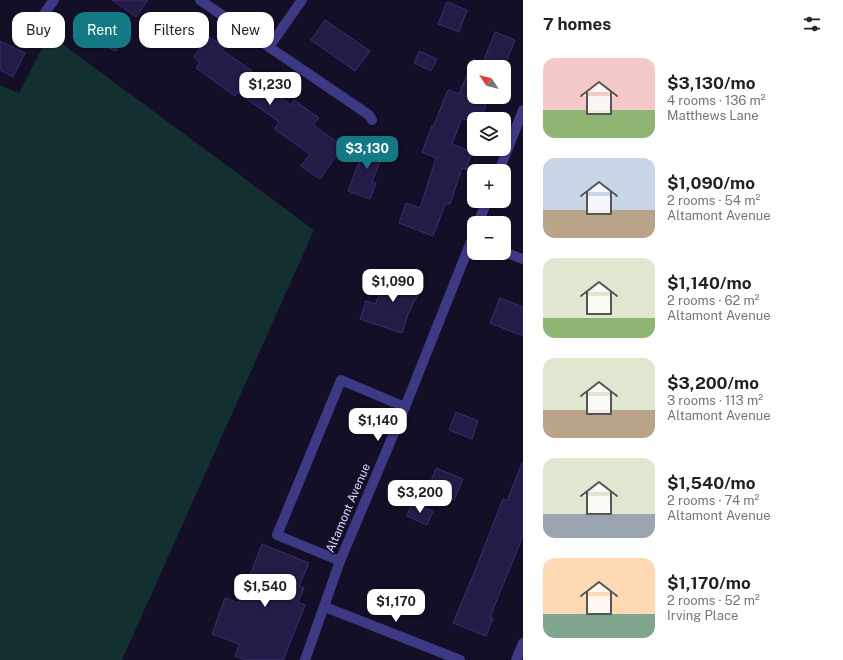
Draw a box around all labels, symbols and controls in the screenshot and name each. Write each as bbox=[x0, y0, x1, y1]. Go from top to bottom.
chip: Buy bbox=[12, 12, 65, 48]
chip: Rent bbox=[73, 12, 131, 48]
chip: Filters bbox=[139, 12, 209, 48]
chip: New bbox=[217, 12, 274, 48]
icon: filters bbox=[801, 13, 823, 35]
text: 7 homes bbox=[543, 14, 611, 34]
north arrow bbox=[467, 60, 511, 104]
map controls bbox=[467, 60, 511, 260]
pin: $1,230 bbox=[237, 72, 303, 106]
text: $3,130/mo bbox=[667, 73, 756, 93]
icon: home bbox=[575, 74, 623, 122]
text: $1,230 bbox=[248, 77, 292, 92]
text: 4 rooms · 136 m² bbox=[667, 93, 766, 108]
text: Matthews Lane bbox=[667, 108, 759, 123]
button: layers bbox=[467, 112, 511, 156]
pin: $3,130 bbox=[334, 136, 400, 170]
text: $3,130 bbox=[345, 141, 389, 156]
button: + bbox=[467, 164, 511, 208]
text: $1,090/mo bbox=[667, 173, 755, 193]
icon: home bbox=[575, 174, 623, 222]
text: 2 rooms · 54 m² bbox=[667, 193, 760, 208]
text: Altamont Avenue bbox=[667, 208, 771, 223]
button: − bbox=[467, 216, 511, 260]
pin: $1,090 bbox=[360, 269, 426, 303]
text: $1,140/mo bbox=[667, 273, 751, 293]
text: $1,090 bbox=[371, 274, 415, 289]
icon: home bbox=[575, 274, 623, 322]
text: 2 rooms · 62 m² bbox=[667, 293, 760, 308]
text: Altamont Avenue bbox=[667, 308, 771, 323]
text: $3,200/mo bbox=[667, 373, 759, 393]
icon: home bbox=[575, 374, 623, 422]
text: 3 rooms · 113 m² bbox=[667, 393, 763, 408]
pin: $1,140 bbox=[345, 408, 411, 442]
text: Altamont Avenue bbox=[667, 408, 771, 423]
text: $1,140 bbox=[358, 413, 398, 428]
street label: Altamont Avenue bbox=[323, 461, 373, 555]
text: $1,540/mo bbox=[667, 473, 756, 493]
icon: home bbox=[575, 474, 623, 522]
pin: $3,200 bbox=[387, 480, 453, 514]
text: $3,200 bbox=[397, 485, 443, 500]
text: 2 rooms · 74 m² bbox=[667, 493, 759, 508]
text: Altamont Avenue bbox=[667, 508, 771, 523]
text: $1,170/mo bbox=[667, 573, 751, 593]
pin: $1,540 bbox=[232, 574, 298, 608]
icon: home bbox=[575, 574, 623, 622]
text: $1,540 bbox=[243, 579, 287, 594]
pin: $1,170 bbox=[363, 589, 429, 623]
text: 2 rooms · 52 m² bbox=[667, 593, 760, 608]
text: $1,170 bbox=[376, 594, 416, 609]
text: Irving Place bbox=[667, 608, 738, 623]

